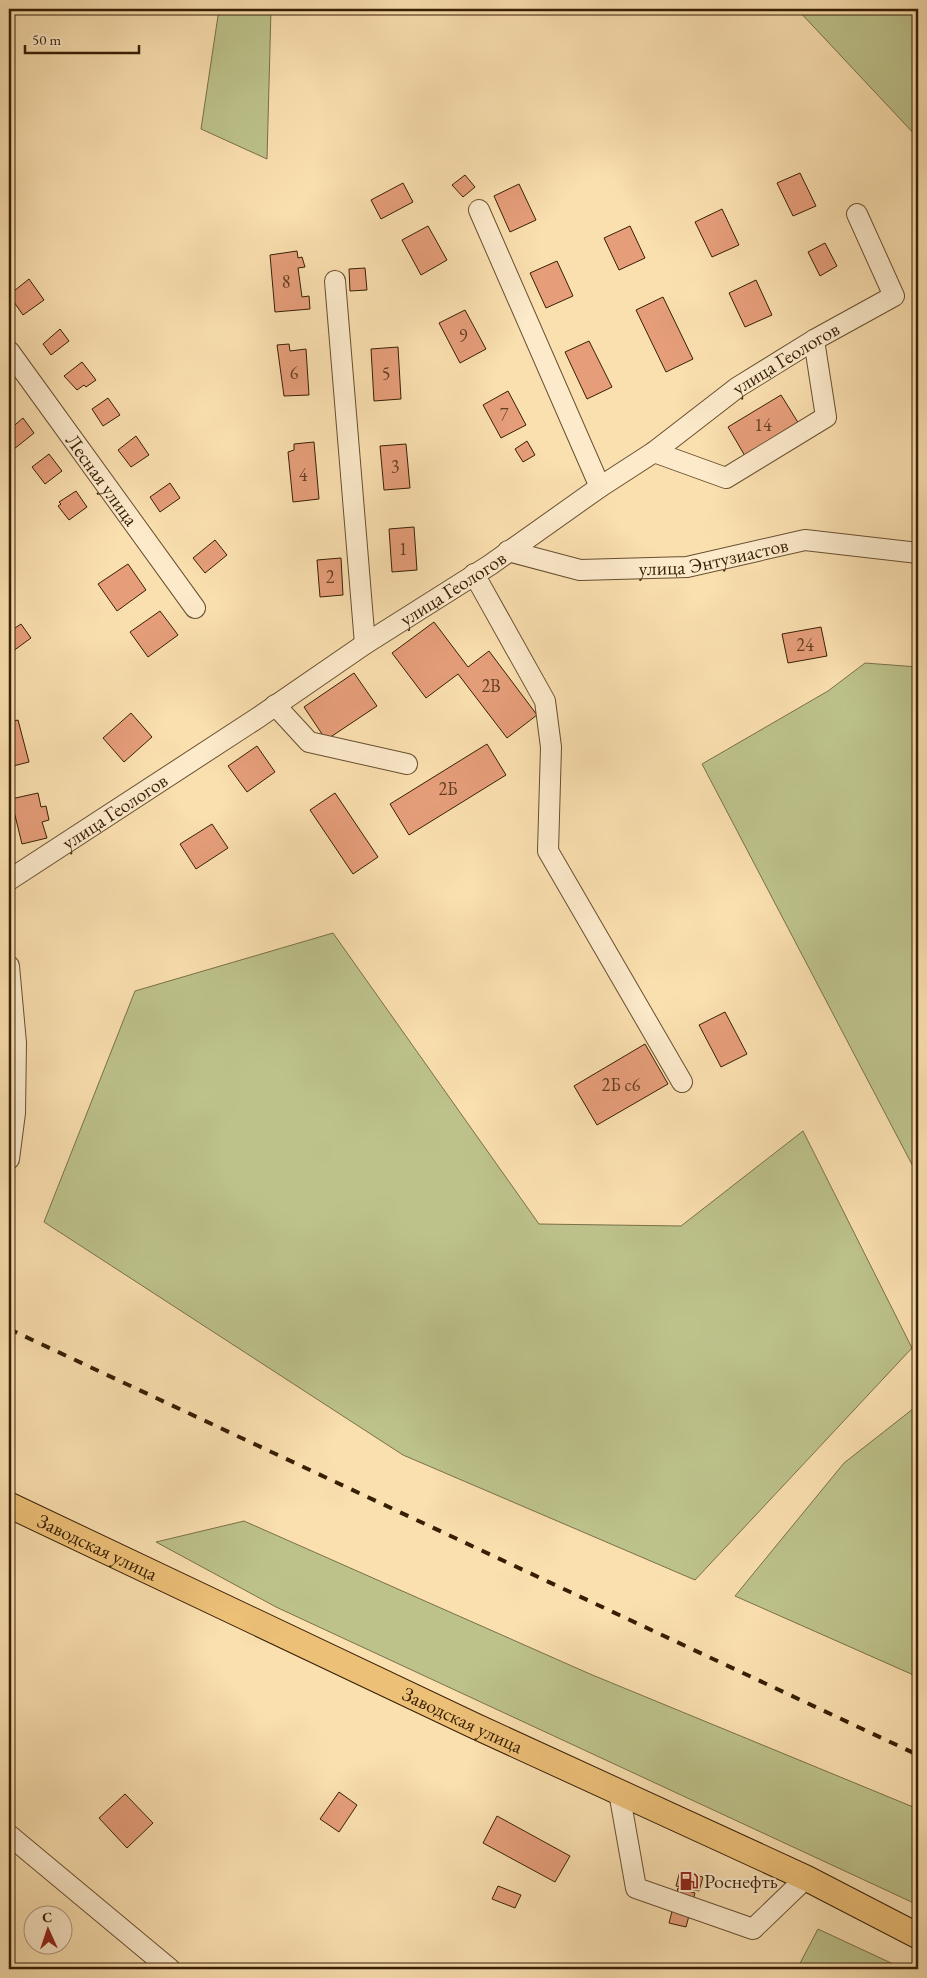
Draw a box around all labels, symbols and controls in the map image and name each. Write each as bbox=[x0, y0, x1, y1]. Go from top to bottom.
scale bar bbox=[25, 22, 139, 54]
text: 50 m bbox=[32, 30, 61, 49]
house number: 8 bbox=[282, 270, 290, 293]
street label: улица Геологов bbox=[726, 316, 844, 400]
house number: 9 bbox=[459, 324, 468, 347]
house number: 6 bbox=[290, 361, 299, 384]
house number: 5 bbox=[382, 362, 390, 385]
house number: 7 bbox=[500, 403, 509, 426]
house number: 14 bbox=[754, 413, 772, 436]
street label: Лесная улица bbox=[60, 429, 144, 531]
house number: 3 bbox=[391, 455, 399, 478]
house number: 4 bbox=[299, 463, 308, 486]
street label: улица Энтузиастов bbox=[638, 531, 791, 581]
house number: 1 bbox=[399, 537, 407, 560]
street label: улица Геологов bbox=[395, 545, 511, 632]
house number: 2 bbox=[326, 565, 335, 588]
house number: 24 bbox=[796, 633, 814, 656]
house number: 2В bbox=[481, 674, 501, 697]
street label: улица Геологов bbox=[57, 767, 172, 855]
house number: 2Б bbox=[438, 777, 458, 800]
house number: 2Б с6 bbox=[602, 1073, 641, 1096]
street label: Заводская улица bbox=[33, 1507, 162, 1587]
street label: Заводская улица bbox=[398, 1681, 527, 1759]
place label: Роснефть bbox=[704, 1868, 778, 1894]
fuel station icon: Роснефть bbox=[678, 1870, 700, 1892]
north arrow bbox=[22, 1906, 72, 1956]
text: С bbox=[42, 1908, 53, 1926]

